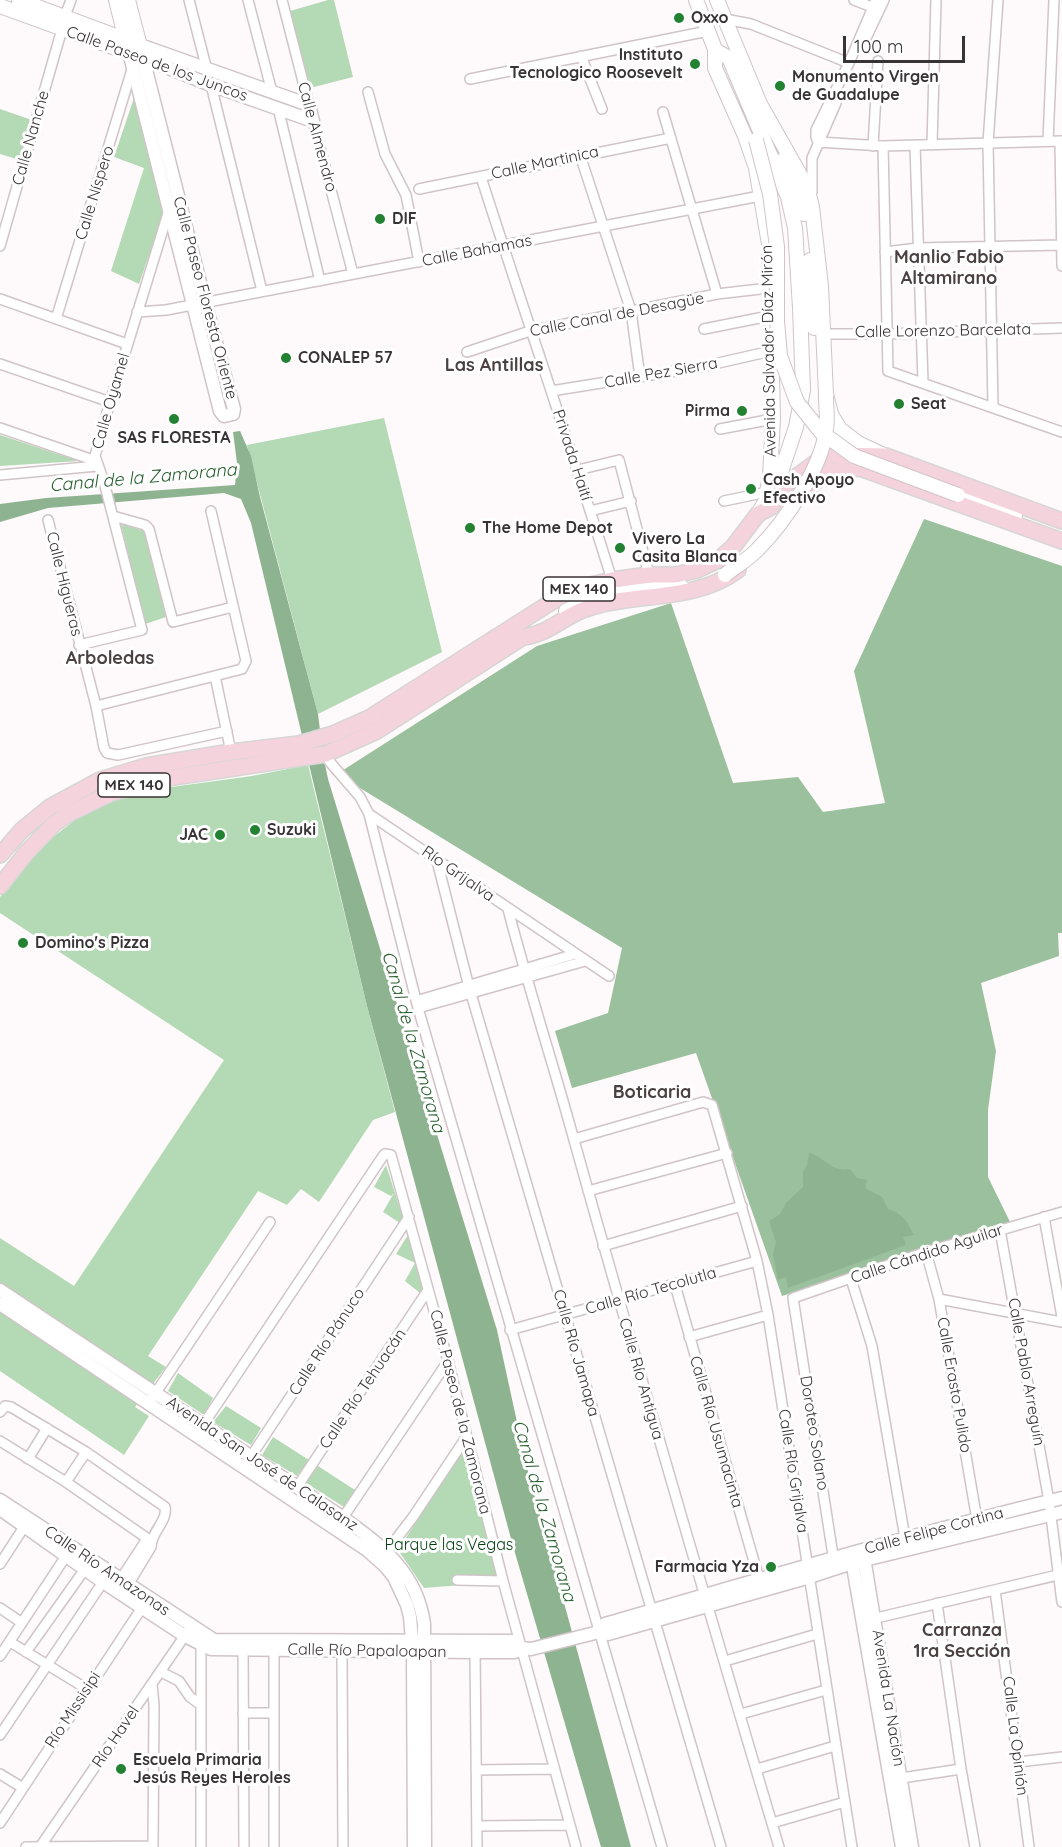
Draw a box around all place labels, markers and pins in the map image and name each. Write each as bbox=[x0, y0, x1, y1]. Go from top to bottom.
place label: Oxxo bbox=[691, 8, 729, 28]
marker: Oxxo bbox=[672, 11, 686, 25]
place label: Instituto Tecnologico Roosevelt bbox=[510, 45, 683, 83]
marker: Instituto Tecnologico Roosevelt bbox=[688, 57, 702, 71]
place label: Monumento Virgen de Guadalupe bbox=[792, 67, 939, 105]
marker: Monumento Virgen de Guadalupe bbox=[773, 79, 787, 93]
place label: DIF bbox=[392, 209, 417, 229]
marker: DIF bbox=[373, 212, 387, 226]
place label: CONALEP 57 bbox=[298, 348, 392, 368]
marker: CONALEP 57 bbox=[279, 351, 293, 365]
place label: Seat bbox=[911, 394, 947, 414]
marker: Seat bbox=[892, 397, 906, 411]
place label: Pirma bbox=[685, 401, 730, 421]
marker: Pirma bbox=[735, 404, 749, 418]
marker: SAS FLORESTA bbox=[167, 412, 181, 426]
place label: SAS FLORESTA bbox=[118, 428, 230, 448]
place label: Cash Apoyo Efectivo bbox=[763, 470, 854, 508]
marker: Cash Apoyo Efectivo bbox=[744, 482, 758, 496]
place label: The Home Depot bbox=[482, 518, 613, 538]
marker: The Home Depot bbox=[463, 521, 477, 535]
place label: Vivero La Casita Blanca bbox=[632, 529, 737, 567]
marker: Vivero La Casita Blanca bbox=[613, 541, 627, 555]
place label: Suzuki bbox=[267, 820, 316, 840]
marker: Suzuki bbox=[248, 823, 262, 837]
place label: JAC bbox=[179, 825, 208, 845]
marker: JAC bbox=[213, 828, 227, 842]
place label: Domino's Pizza bbox=[35, 933, 149, 953]
marker: Domino's Pizza bbox=[16, 936, 30, 950]
place label: Farmacia Yza bbox=[655, 1557, 759, 1577]
marker: Farmacia Yza bbox=[764, 1560, 778, 1574]
place label: Escuela Primaria Jesús Reyes Heroles bbox=[133, 1750, 291, 1788]
marker: Escuela Primaria Jesús Reyes Heroles bbox=[114, 1762, 128, 1776]

